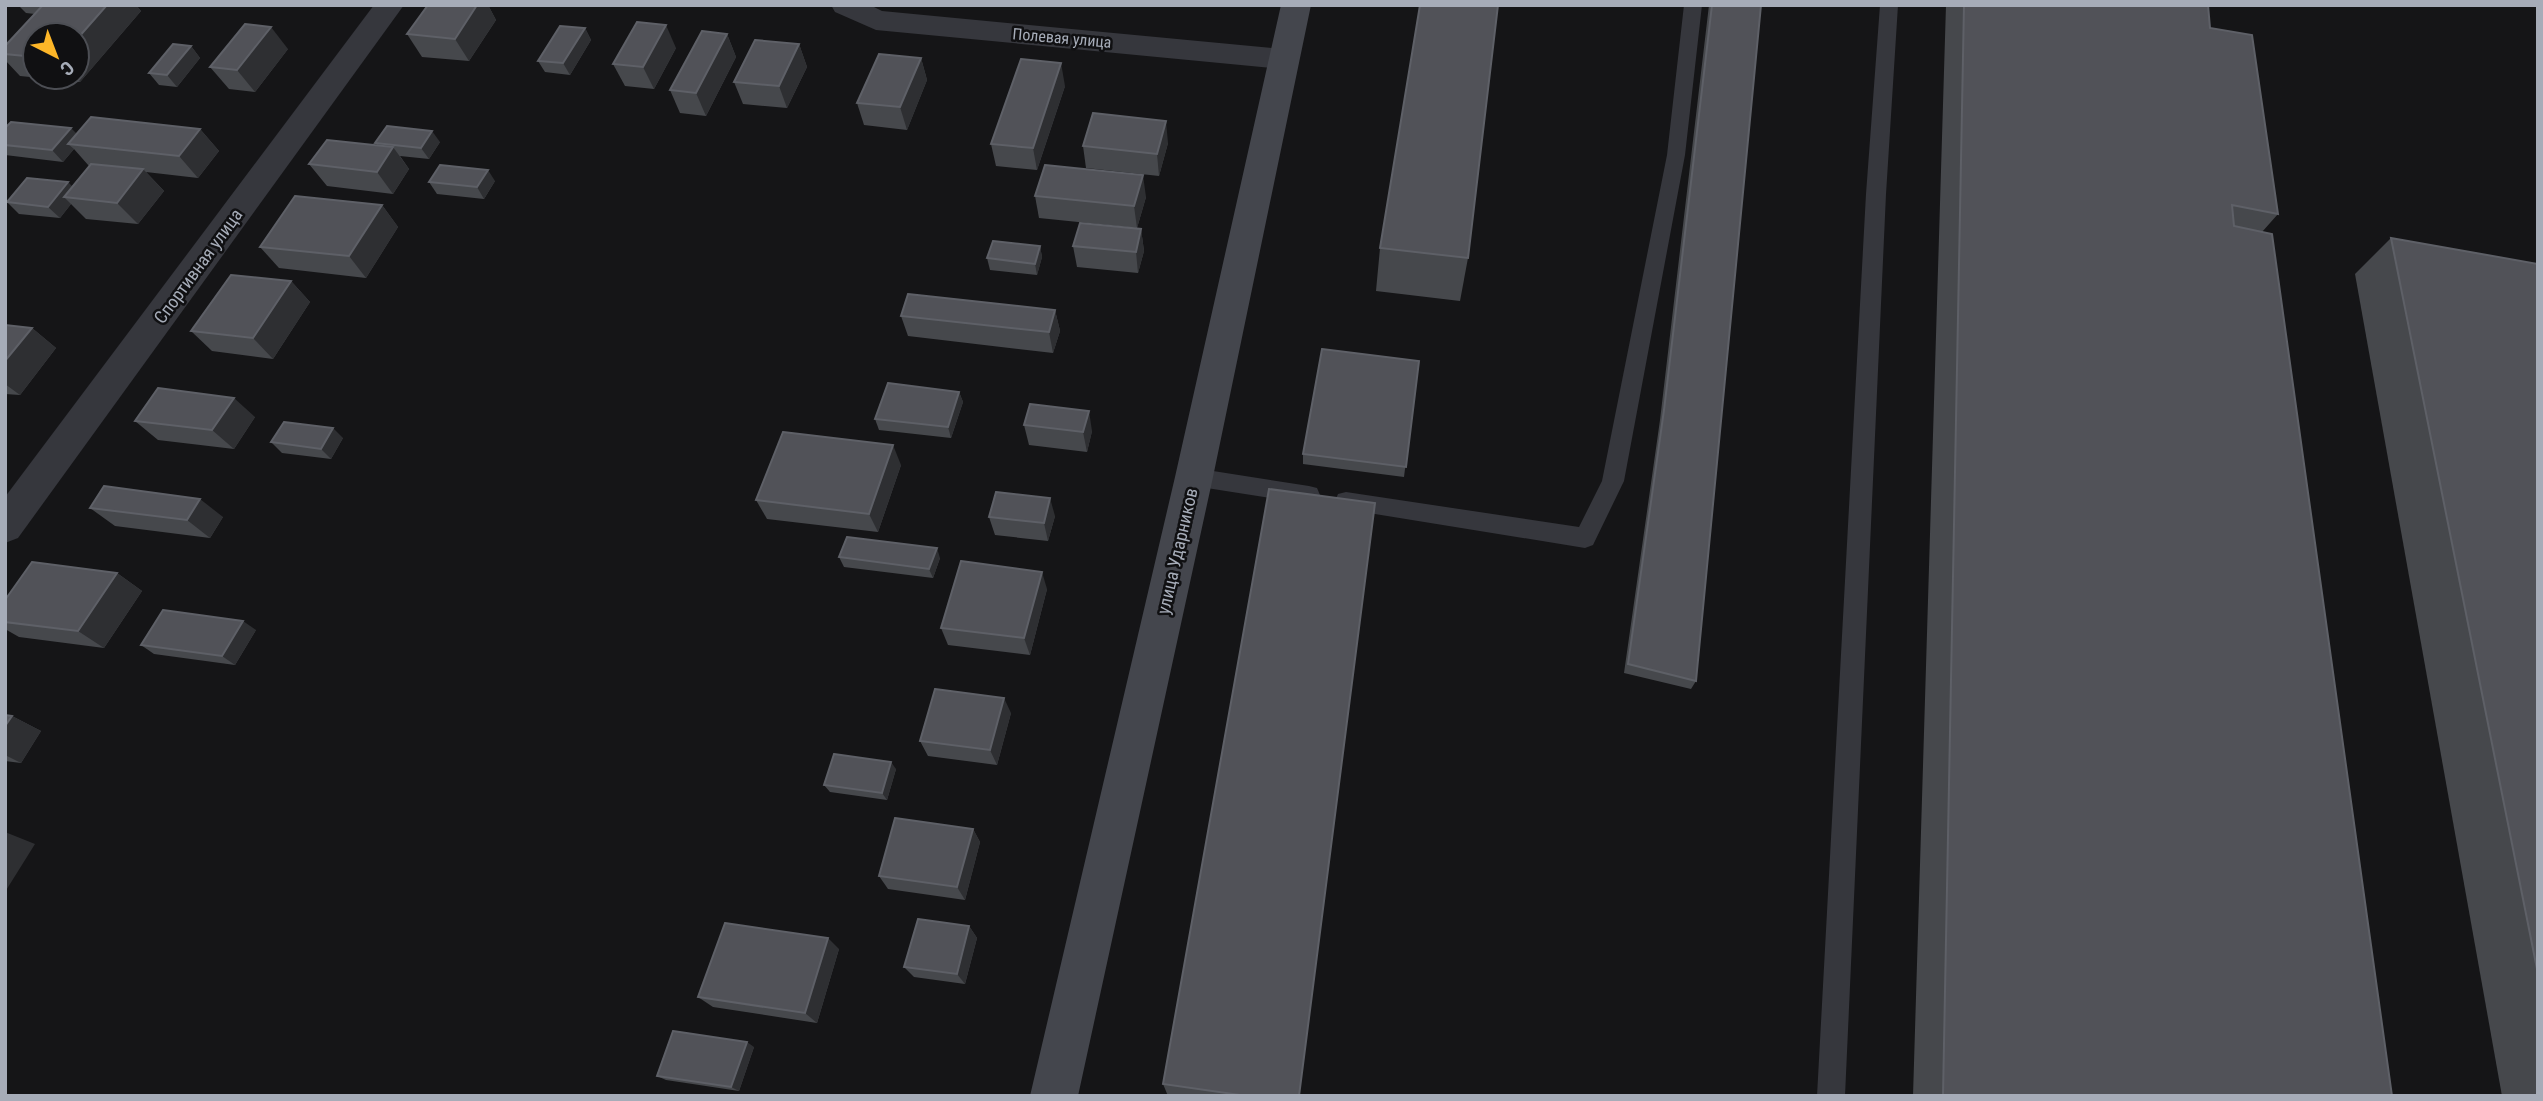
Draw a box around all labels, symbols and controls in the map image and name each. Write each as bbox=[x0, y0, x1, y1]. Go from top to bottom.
north arrow bbox=[21, 21, 91, 91]
street label: Полевая улица bbox=[1012, 24, 1112, 52]
text: С bbox=[55, 56, 79, 81]
street label: Спортивная улица bbox=[149, 205, 247, 327]
street label: улица Ударников bbox=[1152, 486, 1202, 616]

